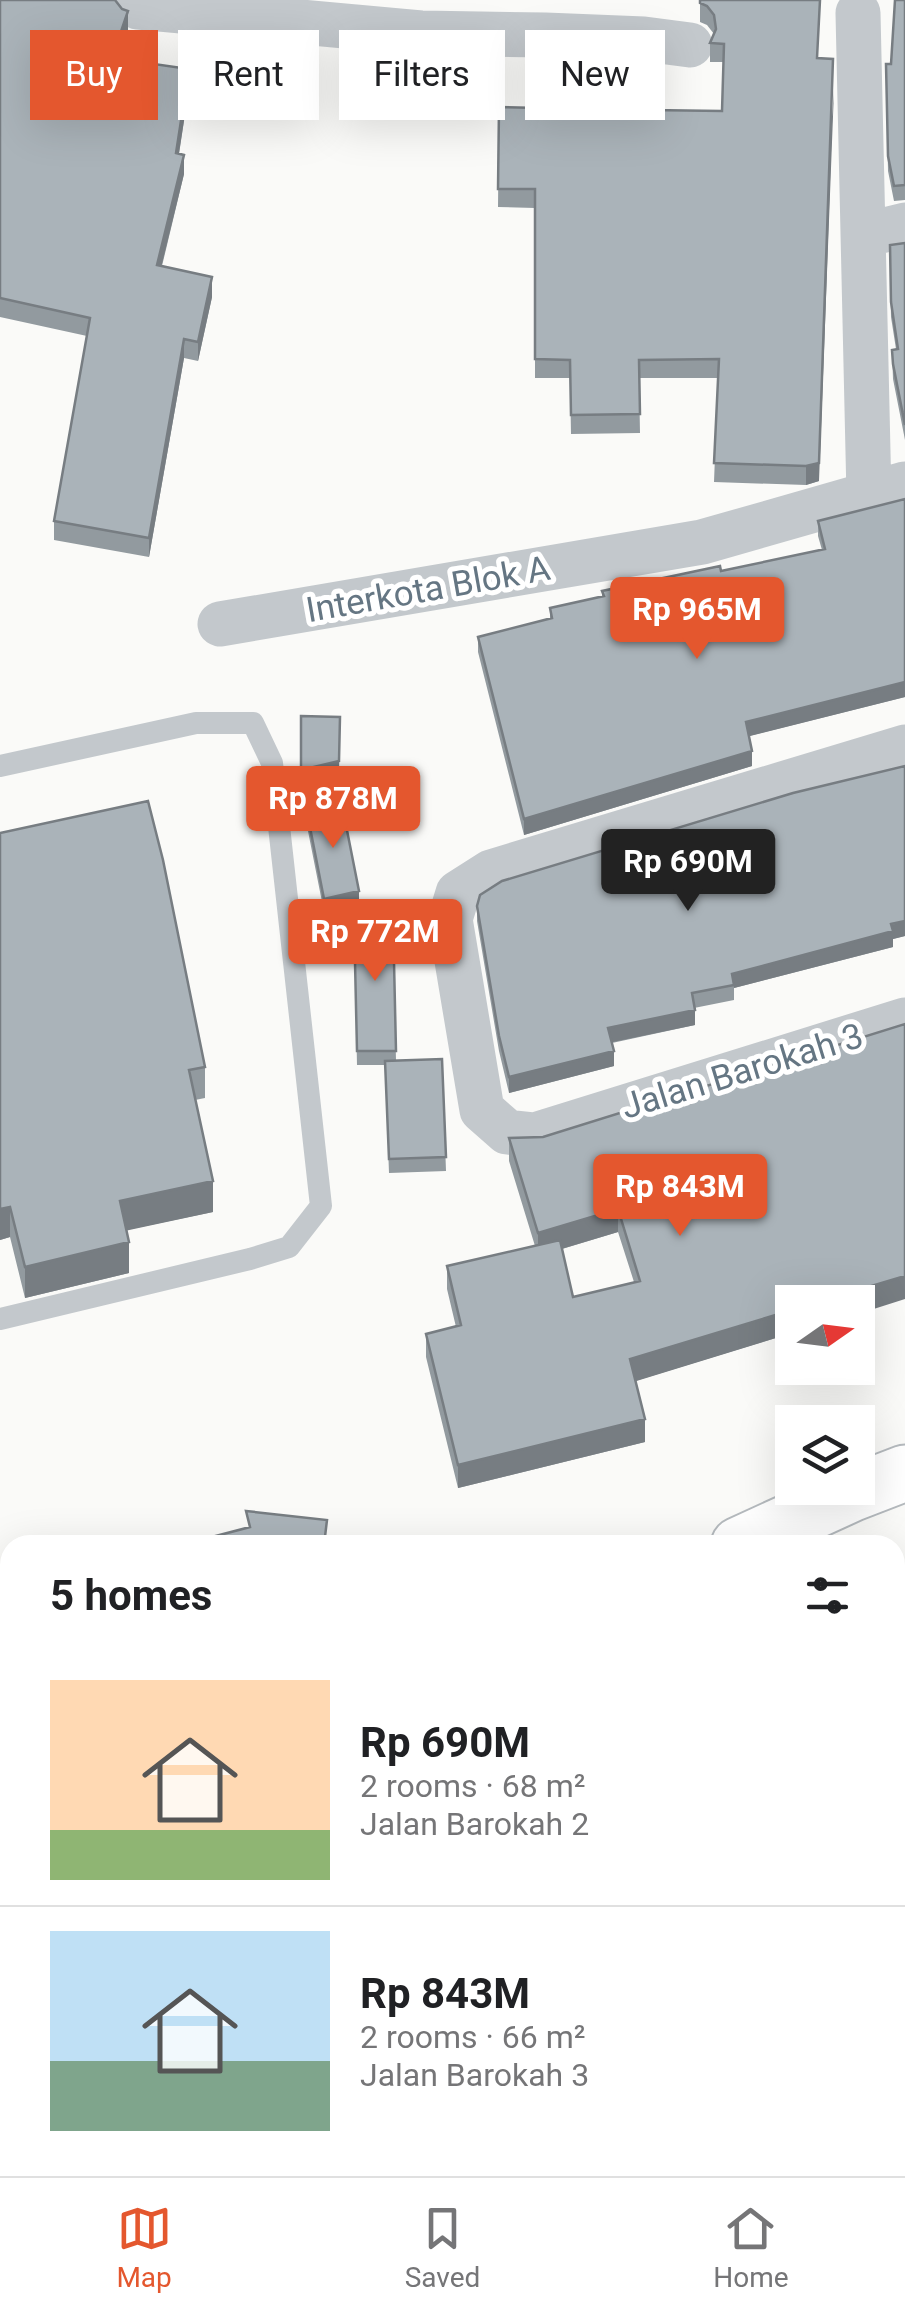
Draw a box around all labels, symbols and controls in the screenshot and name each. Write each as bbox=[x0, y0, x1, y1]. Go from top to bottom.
chip: Buy bbox=[30, 30, 158, 120]
chip: Rent bbox=[178, 30, 319, 120]
chip: Filters bbox=[339, 30, 505, 120]
chip: New bbox=[525, 30, 665, 120]
street label: Interkota Blok A bbox=[303, 548, 553, 631]
pin: Rp 965M bbox=[605, 577, 789, 662]
text: Rp 965M bbox=[632, 590, 762, 628]
pin: Rp 878M bbox=[241, 766, 425, 851]
text: Rp 878M bbox=[268, 779, 398, 817]
pin: Rp 690M bbox=[596, 829, 780, 914]
text: Rp 690M bbox=[623, 842, 753, 880]
pin: Rp 772M bbox=[283, 899, 467, 984]
text: Rp 772M bbox=[310, 912, 440, 950]
street label: Jalan Barokah 3 bbox=[616, 1015, 868, 1128]
pin: Rp 843M bbox=[588, 1154, 772, 1239]
text: Rp 843M bbox=[615, 1167, 745, 1205]
north arrow bbox=[775, 1285, 875, 1385]
map controls bbox=[775, 1285, 875, 1505]
button: layers bbox=[775, 1405, 875, 1505]
icon: filters bbox=[800, 1568, 855, 1623]
text: 5 homes bbox=[50, 1571, 212, 1620]
text: Rp 690M bbox=[360, 1718, 530, 1767]
icon: home bbox=[130, 1720, 250, 1840]
text: 2 rooms · 68 m² bbox=[360, 1767, 585, 1805]
text: Jalan Barokah 2 bbox=[360, 1805, 589, 1843]
text: Rp 843M bbox=[360, 1969, 530, 2018]
icon: home bbox=[130, 1971, 250, 2091]
text: 2 rooms · 66 m² bbox=[360, 2018, 585, 2056]
text: Jalan Barokah 3 bbox=[360, 2056, 589, 2094]
tab: Map bbox=[116, 2201, 172, 2294]
tab: Saved bbox=[405, 2201, 480, 2294]
tab: Home bbox=[713, 2201, 789, 2294]

